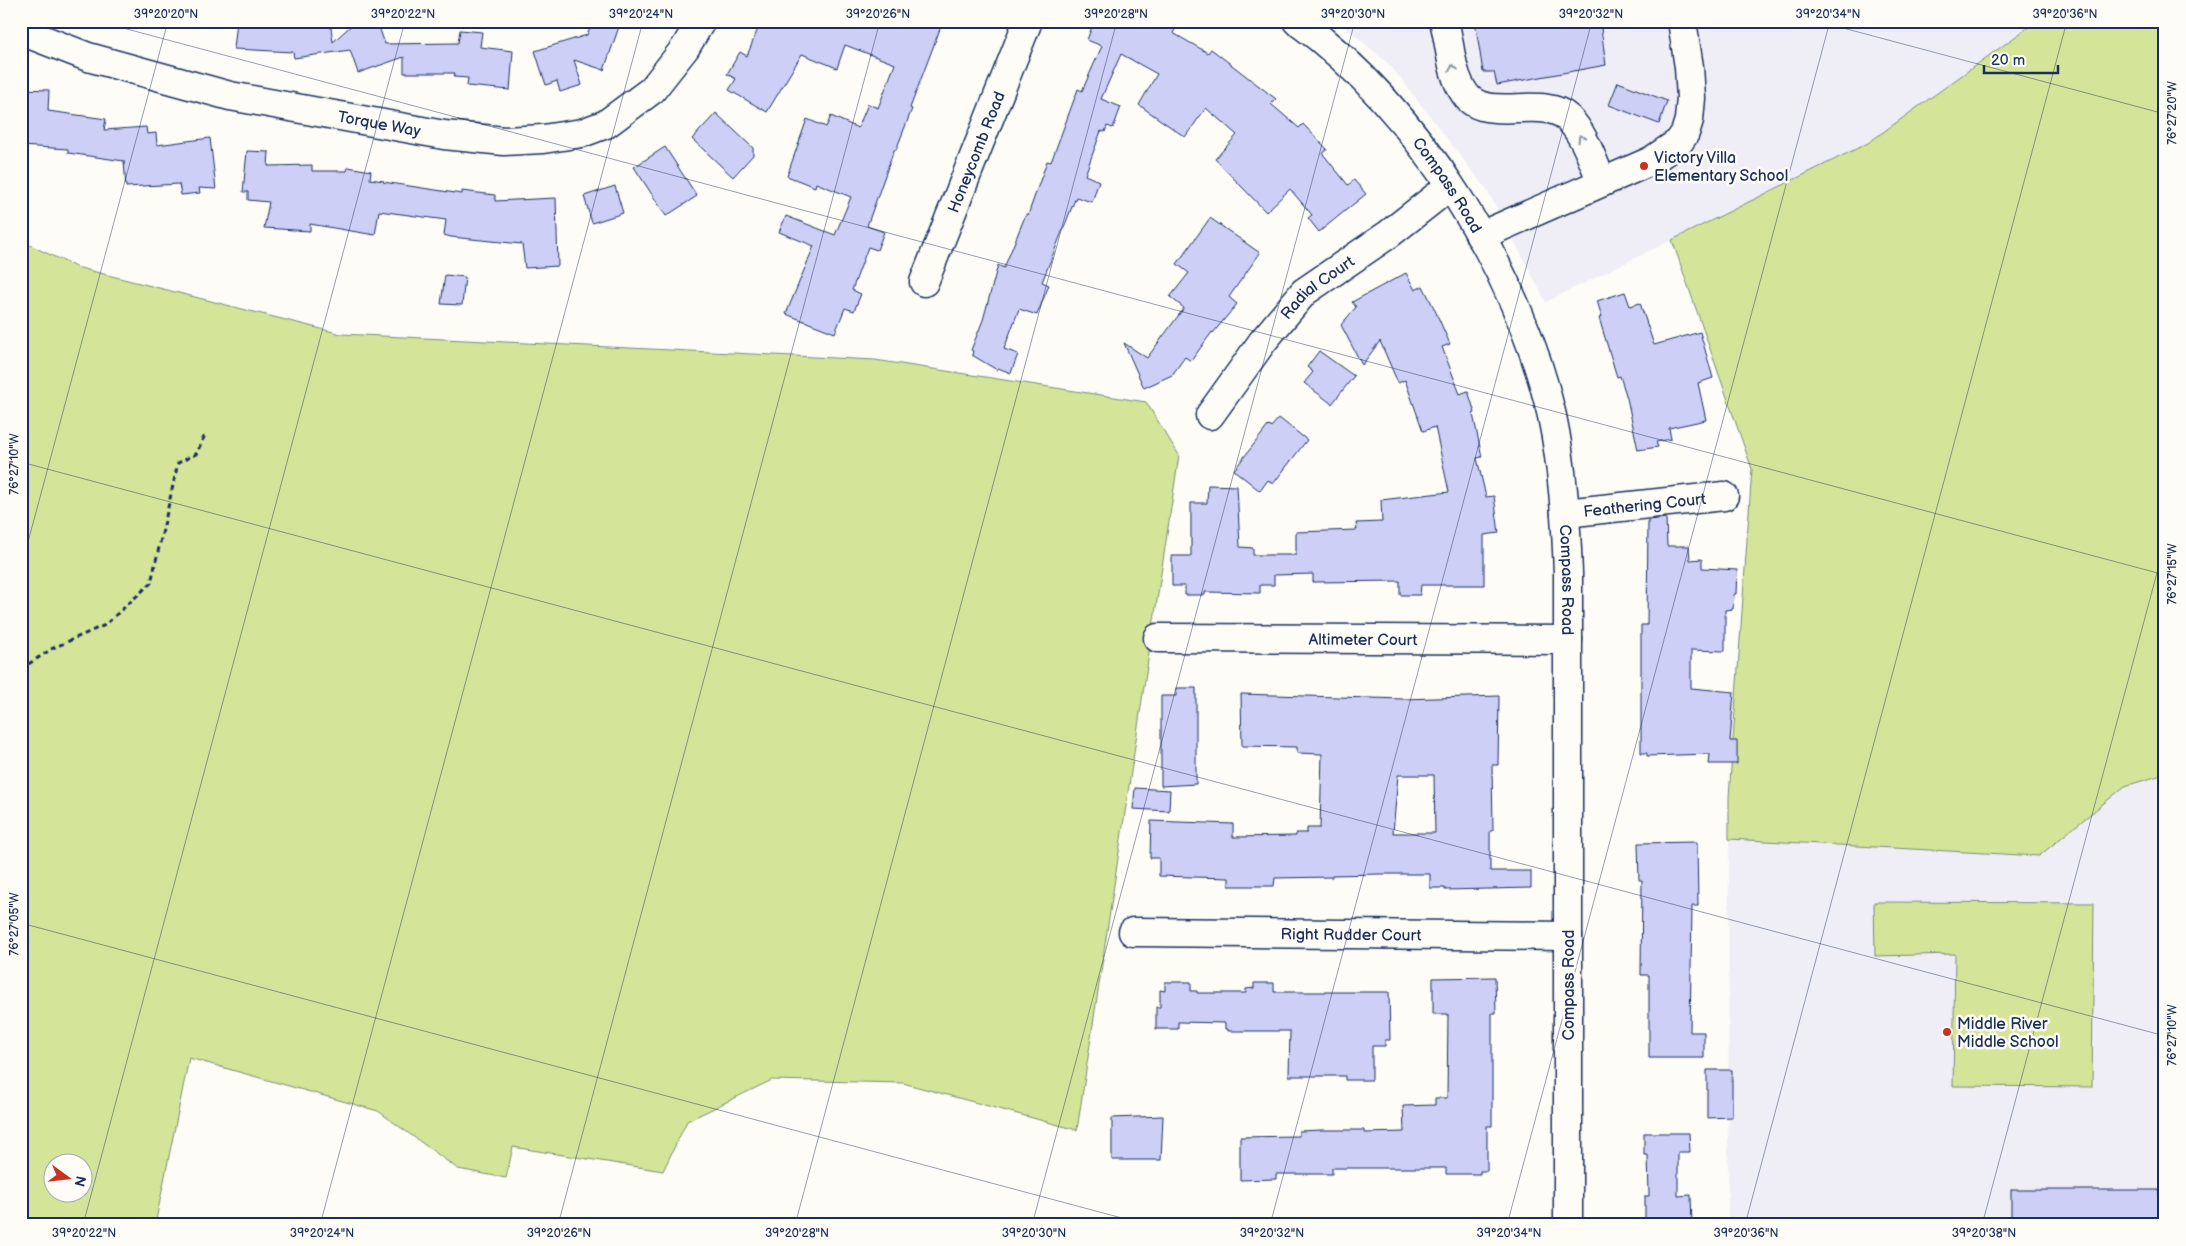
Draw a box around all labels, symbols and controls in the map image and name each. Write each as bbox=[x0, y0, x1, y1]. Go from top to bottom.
text: 39°20'20"N bbox=[134, 7, 198, 22]
text: 39°20'22"N bbox=[371, 7, 435, 22]
text: 39°20'24"N bbox=[609, 7, 673, 22]
text: 39°20'26"N bbox=[846, 7, 910, 22]
text: 39°20'28"N bbox=[1084, 7, 1148, 22]
text: 39°20'30"N bbox=[1321, 7, 1385, 22]
text: 39°20'32"N bbox=[1559, 7, 1623, 22]
text: 39°20'34"N bbox=[1796, 7, 1860, 22]
text: 39°20'36"N bbox=[2033, 7, 2097, 22]
scale bar bbox=[1984, 42, 2057, 74]
text: 20 m bbox=[1991, 51, 2025, 70]
one-way arrow bbox=[1449, 64, 1459, 73]
text: 76°27'20"W bbox=[2165, 81, 2180, 145]
street label: Honeycomb Road bbox=[945, 89, 1010, 216]
street label: Torque Way bbox=[336, 108, 423, 142]
street label: Compass Road bbox=[1408, 134, 1485, 237]
one-way arrow bbox=[1578, 135, 1588, 144]
place label: Victory Villa Elementary School bbox=[1654, 149, 1788, 186]
marker: Victory Villa Elementary School bbox=[1638, 160, 1650, 172]
street label: Radial Court bbox=[1277, 252, 1358, 324]
text: 76°27'10"W bbox=[7, 433, 22, 495]
street label: Feathering Court bbox=[1582, 490, 1707, 522]
street label: Compass Road bbox=[1555, 524, 1576, 635]
text: 76°27'15"W bbox=[2165, 543, 2180, 605]
street label: Altimeter Court bbox=[1308, 631, 1418, 650]
text: 76°27'05"W bbox=[7, 892, 22, 956]
street label: Right Rudder Court bbox=[1280, 925, 1422, 946]
street label: Compass Road bbox=[1560, 930, 1579, 1040]
text: 76°27'10"W bbox=[2165, 1004, 2180, 1066]
place label: Middle River Middle School bbox=[1957, 1015, 2059, 1052]
marker: Middle River Middle School bbox=[1941, 1026, 1953, 1038]
north arrow bbox=[42, 1154, 92, 1204]
text: N bbox=[71, 1174, 90, 1189]
text: 39°20'22"N bbox=[52, 1226, 116, 1241]
text: 39°20'24"N bbox=[290, 1226, 354, 1241]
text: 39°20'26"N bbox=[527, 1226, 591, 1241]
text: 39°20'28"N bbox=[765, 1226, 829, 1241]
text: 39°20'30"N bbox=[1002, 1226, 1066, 1241]
text: 39°20'32"N bbox=[1240, 1226, 1304, 1241]
text: 39°20'34"N bbox=[1477, 1226, 1541, 1241]
text: 39°20'36"N bbox=[1714, 1226, 1778, 1241]
text: 39°20'38"N bbox=[1952, 1226, 2016, 1241]

